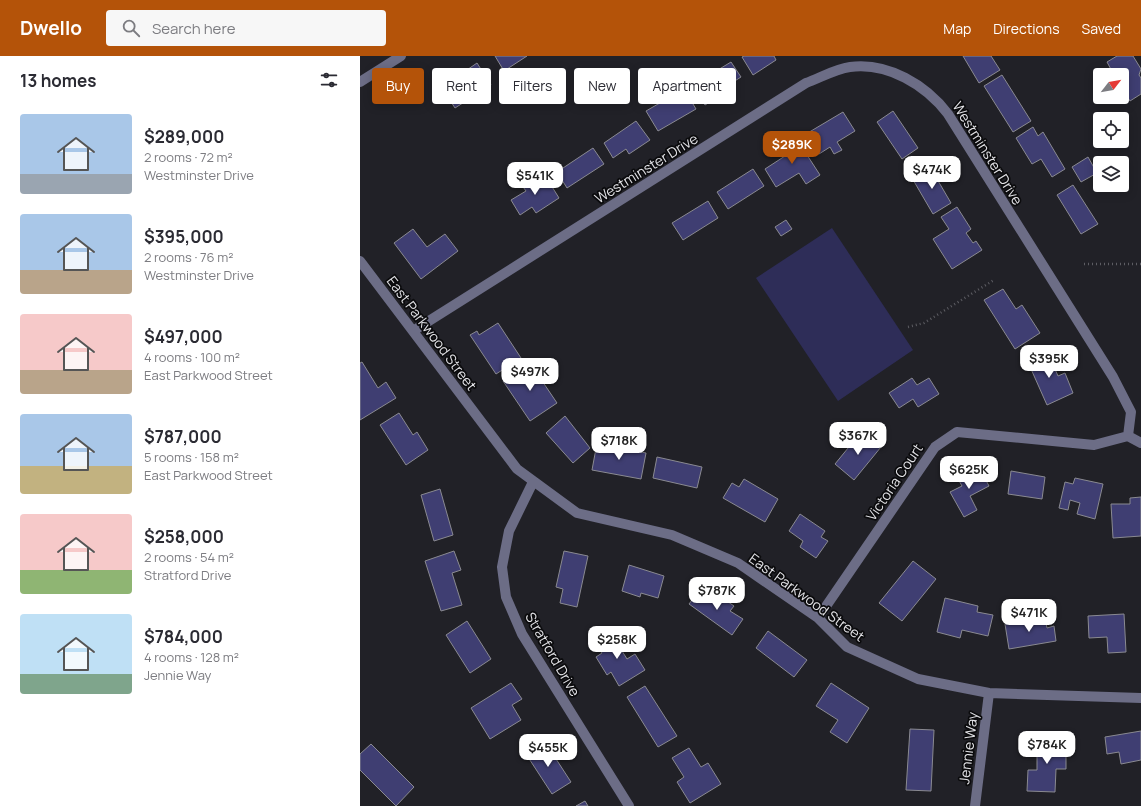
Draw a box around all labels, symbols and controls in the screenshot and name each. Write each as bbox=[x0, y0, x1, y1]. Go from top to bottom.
search box bbox=[106, 10, 386, 46]
text: Dwello bbox=[20, 15, 82, 41]
icon: search bbox=[120, 17, 142, 39]
text: Search here bbox=[152, 18, 235, 39]
text: Map bbox=[943, 19, 971, 38]
text: Directions bbox=[993, 19, 1060, 38]
text: Saved bbox=[1082, 19, 1121, 38]
chip: Buy bbox=[372, 68, 424, 104]
chip: Rent bbox=[432, 68, 491, 104]
chip: Filters bbox=[499, 68, 566, 104]
chip: New bbox=[574, 68, 630, 104]
chip: Apartment bbox=[638, 68, 736, 104]
north arrow bbox=[1093, 68, 1129, 104]
map controls bbox=[1093, 68, 1129, 192]
text: 13 homes bbox=[20, 69, 96, 92]
icon: filters bbox=[318, 69, 340, 91]
street label: Westminster Drive bbox=[949, 98, 1027, 208]
button: locate bbox=[1093, 112, 1129, 148]
text: $289,000 bbox=[144, 125, 224, 148]
street label: Westminster Drive bbox=[591, 129, 701, 207]
icon: home bbox=[52, 130, 100, 178]
pin: $289K bbox=[764, 131, 820, 165]
text: $289K bbox=[772, 135, 812, 153]
text: 2 rooms · 72 m² bbox=[144, 148, 233, 166]
pin: $474K bbox=[904, 156, 960, 190]
button: layers bbox=[1093, 156, 1129, 192]
text: $474K bbox=[913, 160, 951, 178]
pin: $541K bbox=[507, 162, 563, 196]
text: Westminster Drive bbox=[144, 166, 254, 184]
text: $541K bbox=[516, 166, 554, 184]
text: $395,000 bbox=[144, 225, 224, 248]
icon: home bbox=[52, 230, 100, 278]
text: 2 rooms · 76 m² bbox=[144, 248, 233, 266]
text: Westminster Drive bbox=[144, 266, 254, 284]
street label: East Parkwood Street bbox=[383, 272, 482, 394]
text: $497,000 bbox=[144, 325, 223, 348]
icon: home bbox=[52, 330, 100, 378]
pin: $395K bbox=[1021, 345, 1077, 379]
text: 4 rooms · 100 m² bbox=[144, 348, 240, 366]
text: $395K bbox=[1029, 349, 1069, 367]
pin: $497K bbox=[502, 358, 558, 392]
text: $497K bbox=[510, 362, 550, 380]
text: East Parkwood Street bbox=[144, 366, 273, 384]
pin: $367K bbox=[830, 422, 886, 456]
text: $787,000 bbox=[144, 425, 222, 448]
text: $367K bbox=[838, 426, 878, 444]
pin: $718K bbox=[591, 427, 647, 461]
icon: home bbox=[52, 430, 100, 478]
text: $718K bbox=[600, 431, 638, 449]
street label: Victoria Court bbox=[861, 439, 927, 524]
text: 5 rooms · 158 m² bbox=[144, 448, 239, 466]
pin: $625K bbox=[941, 456, 997, 490]
text: $625K bbox=[949, 460, 989, 478]
text: East Parkwood Street bbox=[144, 466, 273, 484]
text: $258,000 bbox=[144, 525, 224, 548]
icon: home bbox=[52, 530, 100, 578]
text: 2 rooms · 54 m² bbox=[144, 548, 234, 566]
street label: East Parkwood Street bbox=[745, 549, 869, 646]
text: Stratford Drive bbox=[144, 566, 231, 584]
pin: $787K bbox=[689, 577, 745, 611]
text: $787K bbox=[698, 581, 736, 599]
pin: $471K bbox=[1001, 599, 1057, 633]
text: $471K bbox=[1010, 603, 1048, 621]
street label: Stratford Drive bbox=[521, 609, 585, 699]
text: $784,000 bbox=[144, 625, 223, 648]
pin: $258K bbox=[589, 626, 645, 660]
icon: home bbox=[52, 630, 100, 678]
text: $258K bbox=[597, 630, 637, 648]
text: 4 rooms · 128 m² bbox=[144, 648, 239, 666]
text: Jennie Way bbox=[144, 666, 211, 684]
street label: Jennie Way bbox=[954, 710, 982, 785]
pin: $784K bbox=[1019, 731, 1075, 765]
pin: $455K bbox=[520, 734, 576, 768]
text: $784K bbox=[1027, 735, 1067, 753]
text: $455K bbox=[528, 738, 568, 756]

